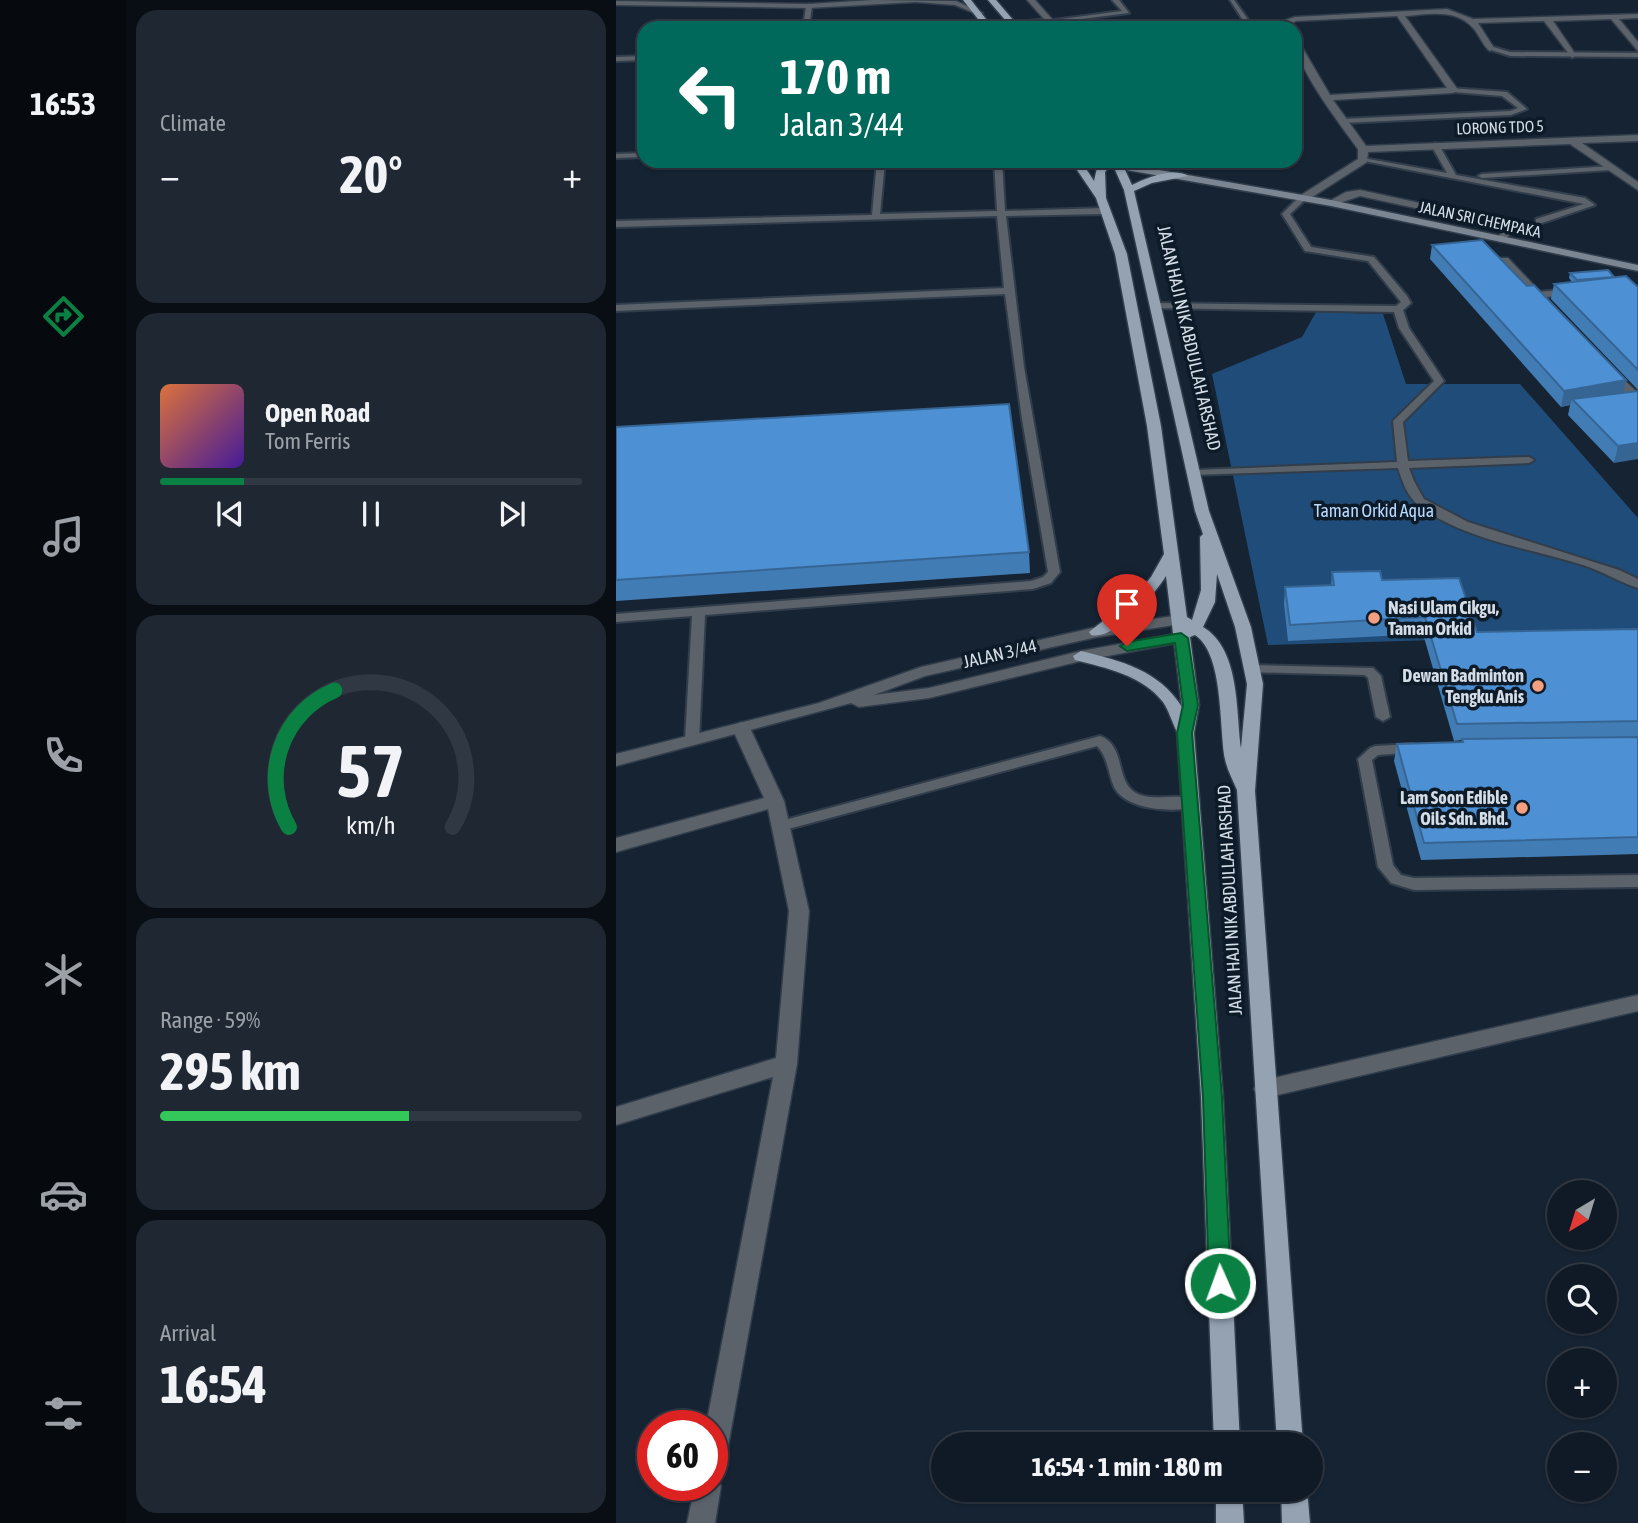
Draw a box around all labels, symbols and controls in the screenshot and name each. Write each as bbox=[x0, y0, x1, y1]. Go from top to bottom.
text: 170 m bbox=[780, 48, 891, 104]
icon: left bbox=[665, 49, 756, 140]
text: 16:53 bbox=[30, 85, 96, 122]
text: Jalan 3/44 bbox=[780, 106, 904, 143]
text: Climate bbox=[160, 110, 226, 136]
street label: LORONG TDO 5 bbox=[1456, 116, 1544, 138]
text: 20° bbox=[339, 144, 403, 204]
text: − bbox=[160, 153, 180, 196]
text: + bbox=[562, 153, 582, 196]
street label: JALAN SRI CHEMPAKA bbox=[1417, 197, 1543, 241]
street label: JALAN HAJI NIK ABDULLAH ARSHAD bbox=[1153, 223, 1226, 453]
icon: directions bbox=[39, 292, 88, 341]
text: Open Road bbox=[265, 398, 370, 428]
text: Tom Ferris bbox=[265, 428, 350, 454]
icon: previous bbox=[211, 495, 249, 533]
icon: pause bbox=[352, 495, 390, 533]
icon: next bbox=[493, 495, 531, 533]
park label: Taman Orkid Aqua bbox=[1314, 500, 1434, 521]
icon: music bbox=[39, 512, 88, 561]
pin bbox=[1097, 574, 1157, 646]
icon: arrive bbox=[1108, 585, 1146, 623]
place label: Nasi Ulam Cikgu, Taman Orkid bbox=[1388, 597, 1499, 639]
marker: Nasi Ulam Cikgu, Taman Orkid bbox=[1366, 610, 1382, 626]
street label: JALAN 3/44 bbox=[961, 635, 1039, 672]
place label: Dewan Badminton Tengku Anis bbox=[1402, 665, 1525, 707]
marker: Dewan Badminton Tengku Anis bbox=[1530, 678, 1546, 694]
text: 57 bbox=[337, 730, 405, 813]
icon: phone bbox=[39, 731, 88, 780]
street label: JALAN HAJI NIK ABDULLAH ARSHAD bbox=[1213, 784, 1246, 1016]
place label: Lam Soon Edible Oils Sdn. Bhd. bbox=[1400, 787, 1508, 829]
marker: Lam Soon Edible Oils Sdn. Bhd. bbox=[1514, 800, 1530, 816]
text: km/h bbox=[346, 811, 396, 839]
icon: climate bbox=[39, 950, 88, 999]
text: Range · 59% bbox=[160, 1007, 260, 1033]
text: 295 km bbox=[160, 1041, 301, 1101]
icon: car bbox=[39, 1170, 88, 1219]
north arrow bbox=[1547, 1180, 1617, 1250]
map controls bbox=[1547, 1180, 1617, 1502]
position arrow bbox=[1183, 1246, 1257, 1320]
button: search bbox=[1547, 1264, 1617, 1334]
text: Arrival bbox=[160, 1320, 216, 1346]
button: + bbox=[1547, 1348, 1617, 1418]
text: 16:54 bbox=[160, 1354, 267, 1414]
icon: filters bbox=[39, 1389, 88, 1438]
speed limit sign: 60 bbox=[637, 1410, 728, 1501]
button: − bbox=[1547, 1432, 1617, 1502]
text: 16:54 · 1 min · 180 m bbox=[1032, 1452, 1222, 1482]

